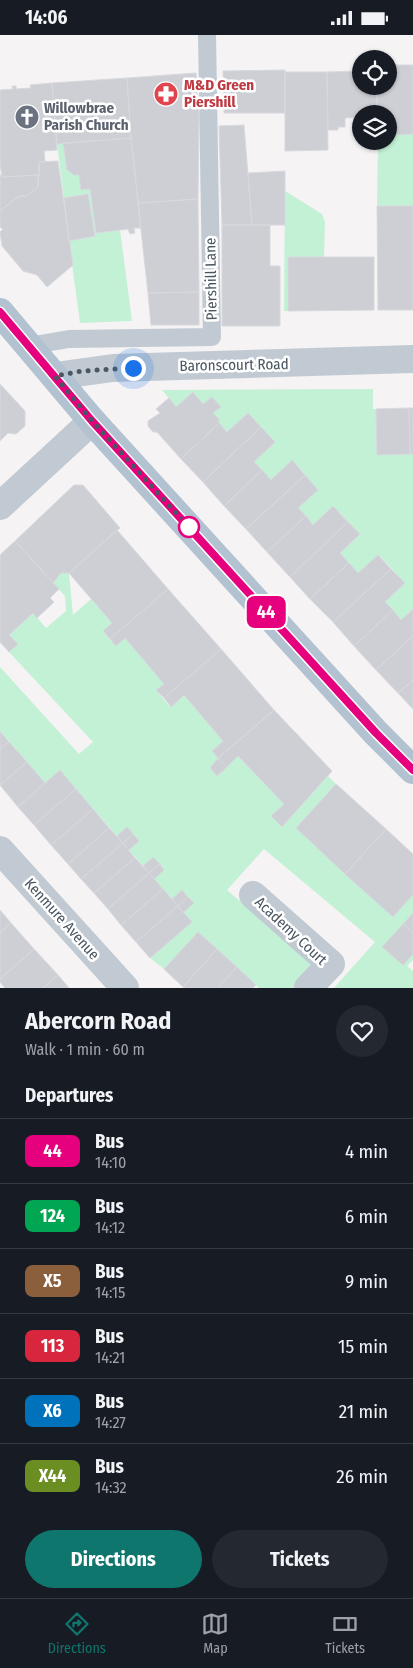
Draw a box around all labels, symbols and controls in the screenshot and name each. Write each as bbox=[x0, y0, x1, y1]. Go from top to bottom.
text: 14:06 bbox=[25, 6, 67, 29]
map controls bbox=[352, 50, 397, 150]
button: locate bbox=[352, 50, 397, 95]
place label: M&D Green Piershill bbox=[184, 76, 254, 111]
pharmacy icon: M&D Green Piershill bbox=[153, 81, 179, 107]
place label: Willowbrae Parish Church bbox=[44, 99, 129, 134]
church icon: Willowbrae Parish Church bbox=[14, 104, 40, 130]
button: layers bbox=[352, 105, 397, 150]
street label: Piershill Lane bbox=[201, 237, 221, 321]
street label: Baronscourt Road bbox=[179, 355, 289, 375]
your location bbox=[121, 356, 146, 381]
unlabelled marker bbox=[178, 516, 200, 538]
line badge: 44 bbox=[244, 596, 288, 628]
text: 44 bbox=[257, 601, 275, 623]
street label: Kenmure Avenue bbox=[21, 875, 103, 963]
street label: Academy Court bbox=[251, 893, 331, 969]
button: heart bbox=[336, 1005, 388, 1057]
text: Abercorn Road bbox=[25, 1007, 171, 1035]
text: Walk · 1 min · 60 m bbox=[25, 1040, 145, 1059]
text: Departures bbox=[25, 1084, 113, 1107]
text: Bus bbox=[95, 1130, 124, 1153]
text: 44 bbox=[43, 1140, 62, 1162]
text: 4 min bbox=[345, 1140, 388, 1163]
text: 14:10 bbox=[95, 1153, 126, 1172]
text: Bus bbox=[95, 1195, 124, 1218]
text: 124 bbox=[40, 1205, 65, 1227]
text: 6 min bbox=[345, 1205, 388, 1228]
text: 14:12 bbox=[95, 1218, 125, 1237]
text: Bus bbox=[95, 1260, 124, 1283]
text: X5 bbox=[43, 1270, 62, 1292]
text: 9 min bbox=[345, 1270, 388, 1293]
text: 14:15 bbox=[95, 1283, 125, 1302]
text: Bus bbox=[95, 1325, 124, 1348]
text: 113 bbox=[41, 1335, 64, 1357]
text: 15 min bbox=[338, 1335, 388, 1358]
text: 14:21 bbox=[95, 1348, 125, 1367]
text: Bus bbox=[95, 1390, 124, 1413]
text: X6 bbox=[43, 1400, 62, 1422]
text: 21 min bbox=[339, 1400, 388, 1423]
text: 14:27 bbox=[95, 1413, 126, 1432]
text: Bus bbox=[95, 1455, 124, 1478]
text: X44 bbox=[39, 1465, 66, 1487]
text: 26 min bbox=[336, 1465, 388, 1488]
text: 14:32 bbox=[95, 1478, 127, 1497]
button: Directions bbox=[25, 1530, 202, 1588]
button: Tickets bbox=[212, 1530, 388, 1588]
tab: Directions bbox=[48, 1610, 106, 1657]
tab: Map bbox=[201, 1610, 229, 1657]
tab: Tickets bbox=[325, 1610, 365, 1657]

